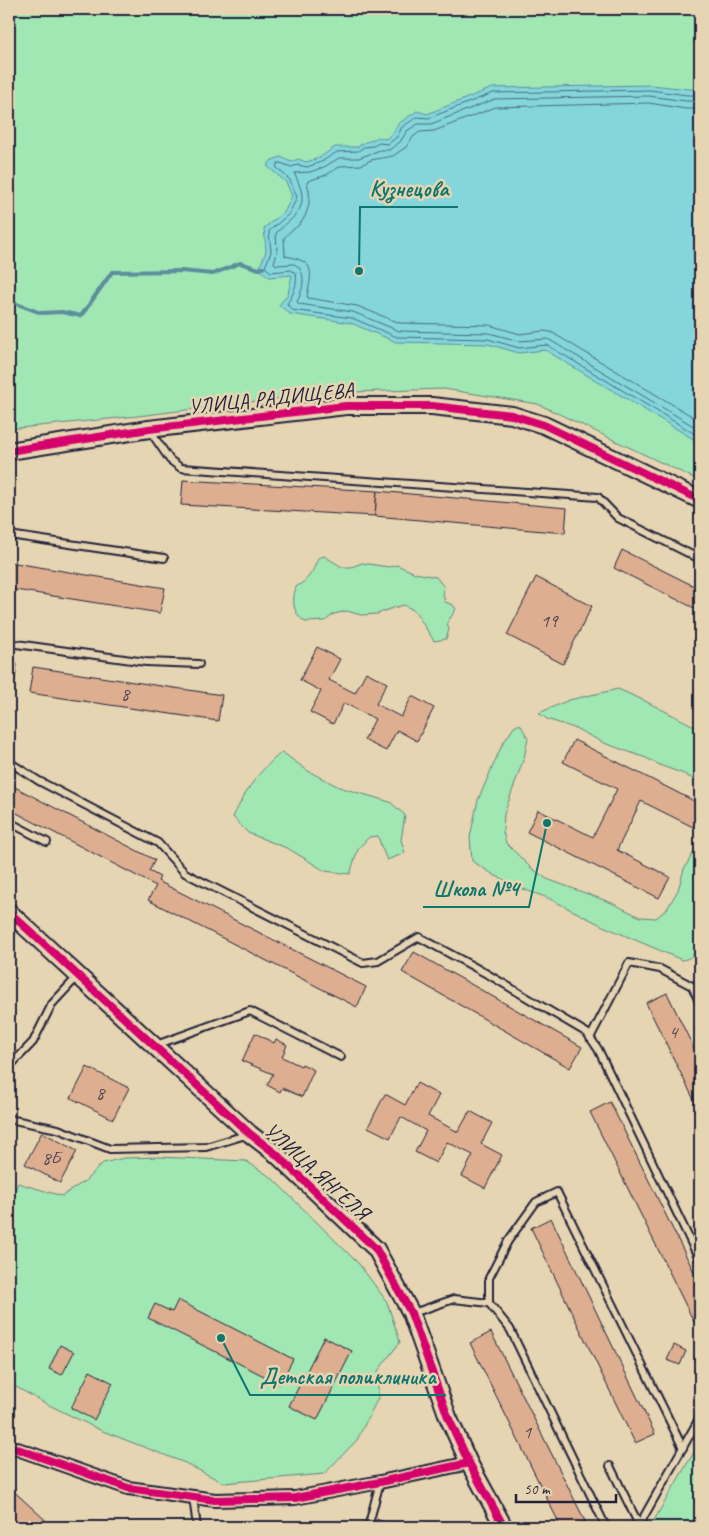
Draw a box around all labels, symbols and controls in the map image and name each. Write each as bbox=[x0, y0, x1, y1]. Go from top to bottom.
callout: Кузнецова bbox=[360, 170, 458, 207]
text: Кузнецова bbox=[370, 175, 451, 204]
street label: УЛИЦА РАДИЩЕВА bbox=[187, 376, 356, 420]
house number: 19 bbox=[540, 609, 559, 633]
house number: 8 bbox=[121, 682, 132, 706]
callout: Школа №4 bbox=[423, 870, 529, 907]
text: Школа №4 bbox=[433, 875, 522, 903]
house number: 4 bbox=[669, 1020, 680, 1044]
house number: 8 bbox=[96, 1081, 107, 1105]
street label: УЛИЦА ЯНГЕЛЯ bbox=[259, 1117, 377, 1227]
house number: 8Б bbox=[42, 1146, 63, 1170]
callout: Детская поликлиника bbox=[250, 1358, 446, 1395]
text: Детская поликлиника bbox=[260, 1363, 437, 1391]
house number: 1 bbox=[523, 1420, 533, 1444]
scale bar bbox=[516, 1471, 616, 1503]
text: 50 m bbox=[524, 1480, 551, 1499]

